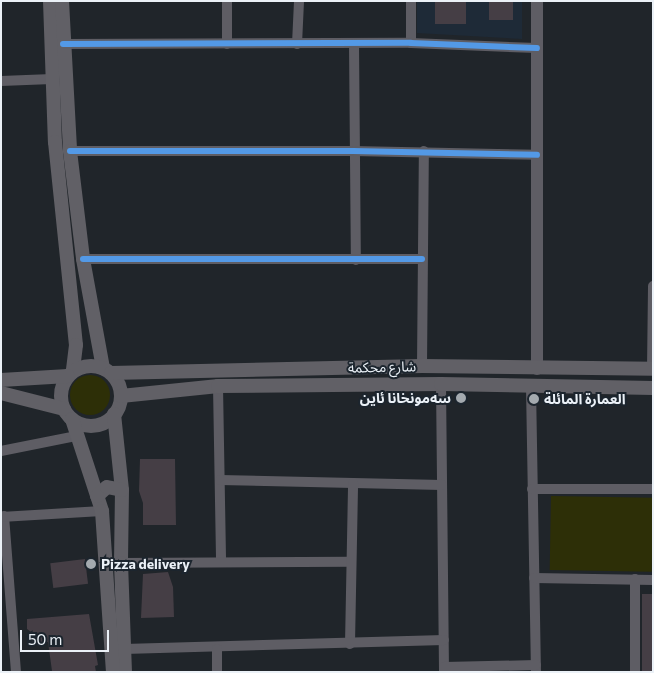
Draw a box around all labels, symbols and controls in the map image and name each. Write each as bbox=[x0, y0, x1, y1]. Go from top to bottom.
street label: شارع محكمة bbox=[348, 358, 416, 376]
place label: سەمونخانا ئاین bbox=[360, 390, 451, 406]
place label: العمارة المائلة bbox=[544, 391, 626, 407]
marker: سەمونخانا ئاین bbox=[455, 392, 467, 404]
marker: العمارة المائلة bbox=[528, 393, 540, 405]
place label: Pizza delivery bbox=[101, 556, 190, 572]
marker: Pizza delivery bbox=[85, 558, 97, 570]
scale bar bbox=[22, 620, 111, 652]
text: 50 m bbox=[28, 630, 62, 648]

